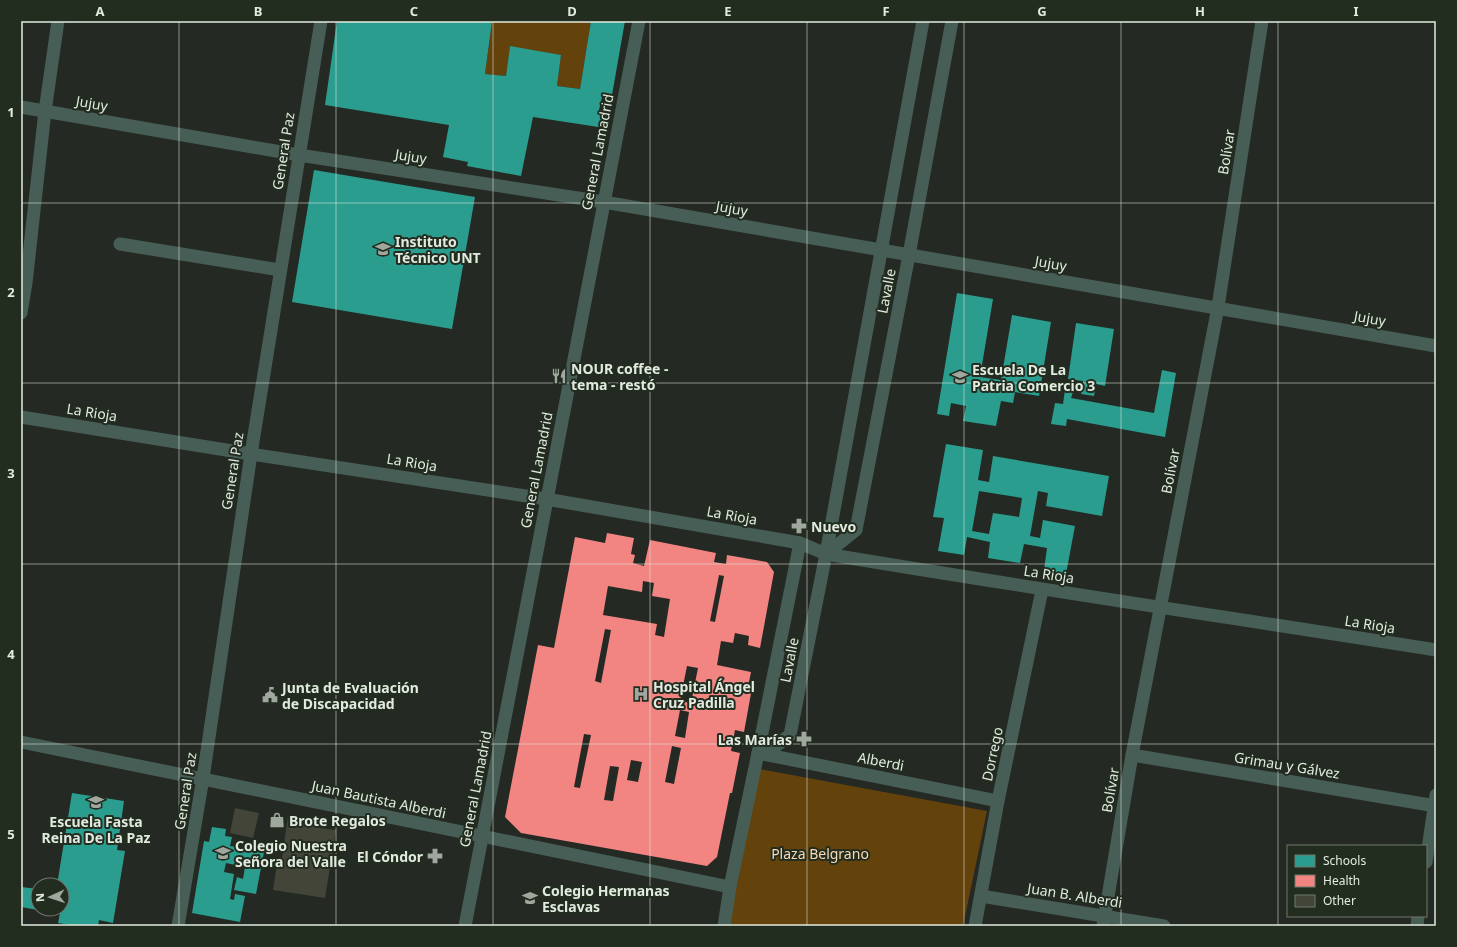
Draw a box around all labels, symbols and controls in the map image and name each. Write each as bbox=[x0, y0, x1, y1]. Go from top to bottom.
text: A bbox=[96, 2, 105, 20]
text: B bbox=[254, 2, 262, 20]
text: C bbox=[410, 2, 418, 20]
text: D bbox=[567, 2, 577, 20]
text: E bbox=[724, 2, 732, 20]
text: F bbox=[882, 2, 890, 20]
text: G bbox=[1037, 2, 1047, 20]
text: H bbox=[1195, 2, 1205, 20]
text: I bbox=[1353, 2, 1359, 20]
street label: Jujuy bbox=[73, 91, 110, 115]
street label: General Lamadrid bbox=[576, 92, 618, 212]
text: 1 bbox=[7, 103, 15, 121]
street label: General Paz bbox=[268, 111, 299, 191]
street label: Bolívar bbox=[1213, 128, 1239, 176]
street label: Jujuy bbox=[392, 144, 429, 168]
street label: Jujuy bbox=[713, 196, 750, 220]
place label: Instituto Técnico UNT bbox=[395, 232, 481, 267]
school or university icon: Instituto Técnico UNT bbox=[374, 240, 392, 258]
street label: Jujuy bbox=[1032, 251, 1069, 275]
street label: Lavalle bbox=[872, 267, 900, 315]
text: 2 bbox=[7, 283, 15, 301]
street label: Jujuy bbox=[1351, 306, 1388, 330]
place label: NOUR coffee - tema - restó bbox=[571, 359, 669, 394]
place label: Escuela De La Patria Comercio 3 bbox=[972, 360, 1095, 395]
restaurant icon: NOUR coffee - tema - restó bbox=[550, 367, 568, 385]
school or university icon: Escuela De La Patria Comercio 3 bbox=[951, 368, 969, 386]
street label: La Rioja bbox=[65, 399, 119, 425]
street label: General Lamadrid bbox=[515, 410, 557, 530]
street label: General Paz bbox=[217, 431, 248, 511]
street label: Bolívar bbox=[1156, 447, 1184, 495]
street label: La Rioja bbox=[385, 449, 439, 475]
text: 3 bbox=[7, 464, 15, 482]
street label: La Rioja bbox=[705, 501, 759, 529]
pharmacy icon: Nuevo bbox=[790, 517, 808, 535]
place label: Nuevo bbox=[811, 517, 857, 536]
street label: La Rioja bbox=[1022, 561, 1076, 587]
street label: La Rioja bbox=[1343, 611, 1397, 637]
street label: Lavalle bbox=[775, 636, 803, 684]
text: 4 bbox=[7, 645, 15, 663]
place label: Hospital Ángel Cruz Padilla bbox=[653, 677, 755, 712]
place label: Junta de Evaluación de Discapacidad bbox=[280, 678, 419, 713]
hospital icon: Hospital Ángel Cruz Padilla bbox=[632, 685, 650, 703]
public building icon: Junta de Evaluación de Discapacidad bbox=[261, 686, 279, 704]
street label: Dorrego bbox=[977, 725, 1007, 783]
street label: General Lamadrid bbox=[454, 729, 496, 849]
place label: Las Marías bbox=[718, 730, 792, 749]
pharmacy icon: Las Marías bbox=[795, 730, 813, 748]
street label: Alberdi bbox=[856, 747, 906, 775]
street label: Grimau y Gálvez bbox=[1233, 747, 1342, 783]
street label: General Paz bbox=[170, 751, 201, 831]
street label: Bolívar bbox=[1097, 766, 1123, 814]
street label: Juan Bautista Alberdi bbox=[308, 775, 448, 823]
school or university icon: Escuela Fasta Reina De La Paz bbox=[87, 793, 105, 811]
shop icon: Brote Regalos bbox=[268, 811, 286, 829]
place label: Brote Regalos bbox=[289, 811, 386, 830]
place label: Escuela Fasta Reina De La Paz bbox=[42, 812, 151, 847]
text: 5 bbox=[7, 825, 15, 843]
place label: Colegio Nuestra Señora del Valle bbox=[235, 836, 347, 871]
school or university icon: Colegio Nuestra Señora del Valle bbox=[214, 844, 232, 862]
park label: Plaza Belgrano bbox=[771, 844, 869, 863]
legend bbox=[1287, 845, 1427, 917]
place label: El Cóndor bbox=[357, 847, 424, 866]
pharmacy icon: El Cóndor bbox=[426, 847, 444, 865]
text: Schools bbox=[1323, 852, 1366, 869]
text: Health bbox=[1323, 872, 1360, 889]
north arrow bbox=[30, 877, 70, 917]
street label: Juan B. Alberdi bbox=[1024, 878, 1124, 912]
place label: Colegio Hermanas Esclavas bbox=[542, 881, 670, 916]
school or university icon: Colegio Hermanas Esclavas bbox=[521, 889, 539, 907]
text: Other bbox=[1323, 892, 1356, 909]
text: N bbox=[32, 893, 47, 902]

